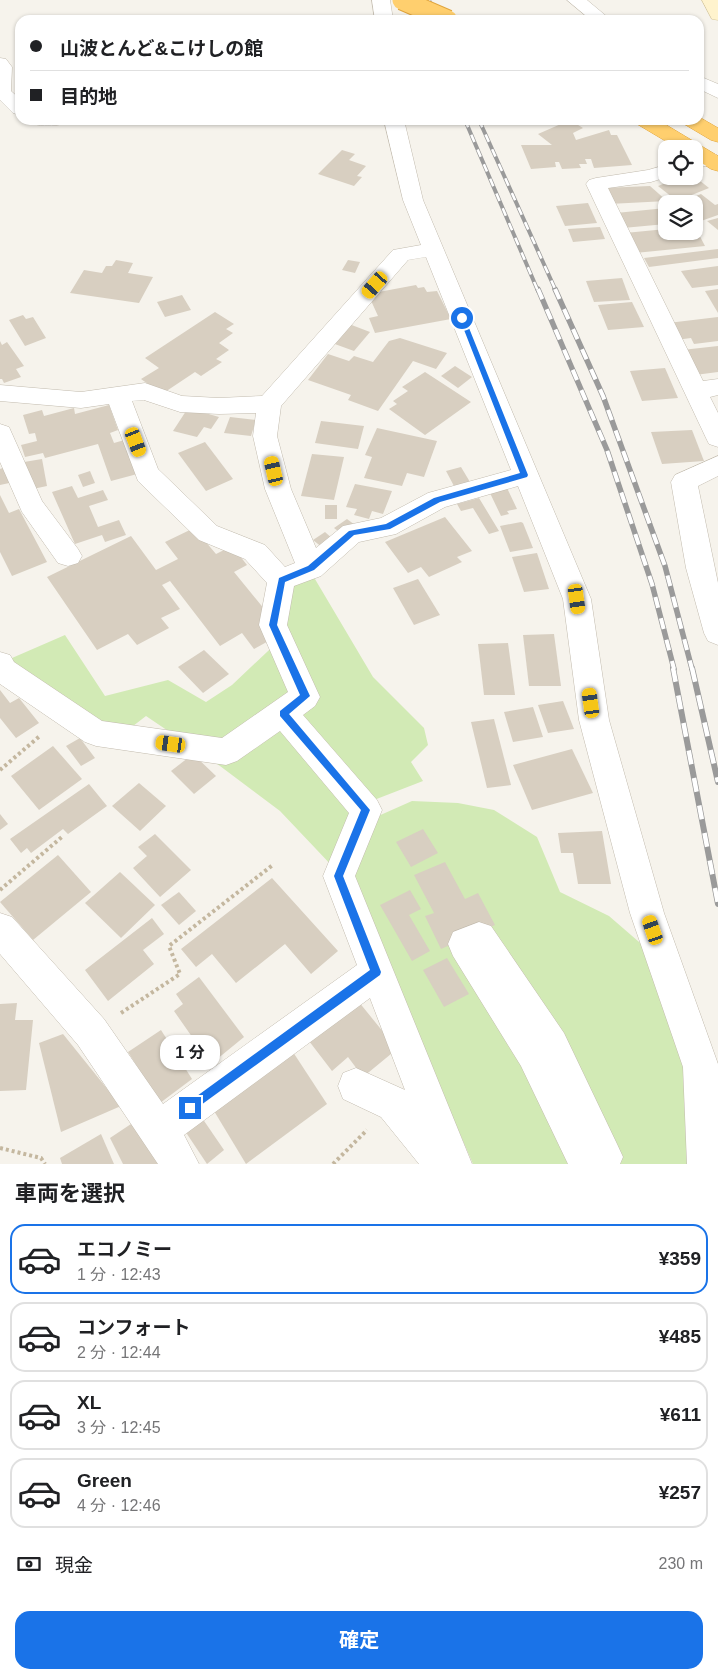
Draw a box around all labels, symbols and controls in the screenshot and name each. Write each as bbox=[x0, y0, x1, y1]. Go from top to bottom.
text: 山波とんど&こけしの館 bbox=[60, 38, 263, 59]
text: 目的地 bbox=[60, 86, 117, 107]
map controls bbox=[658, 140, 703, 240]
button: locate bbox=[658, 140, 703, 185]
button: layers bbox=[658, 195, 703, 240]
car bbox=[359, 269, 390, 301]
route start bbox=[451, 307, 473, 329]
car bbox=[123, 425, 148, 459]
car bbox=[263, 455, 284, 487]
car bbox=[567, 583, 586, 615]
car bbox=[581, 687, 600, 719]
car bbox=[155, 734, 186, 754]
car bbox=[641, 913, 664, 947]
callout: 1 分 bbox=[160, 1036, 220, 1070]
text: 1 分 bbox=[175, 1044, 205, 1061]
route end bbox=[179, 1097, 201, 1119]
text: 車両を選択 bbox=[15, 1181, 125, 1206]
icon: car bbox=[17, 1237, 62, 1282]
text: エコノミー bbox=[77, 1239, 172, 1260]
text: ¥359 bbox=[659, 1248, 701, 1269]
text: 1 分 · 12:43 bbox=[77, 1266, 161, 1283]
icon: car bbox=[17, 1315, 62, 1360]
text: コンフォート bbox=[77, 1317, 190, 1338]
text: ¥485 bbox=[659, 1326, 701, 1347]
text: 2 分 · 12:44 bbox=[77, 1344, 161, 1361]
text: XL bbox=[77, 1392, 101, 1413]
icon: car bbox=[17, 1393, 62, 1438]
text: ¥611 bbox=[660, 1404, 701, 1425]
text: 3 分 · 12:45 bbox=[77, 1419, 161, 1436]
text: Green bbox=[77, 1470, 132, 1491]
icon: car bbox=[17, 1471, 62, 1516]
text: ¥257 bbox=[659, 1482, 701, 1503]
text: 4 分 · 12:46 bbox=[77, 1497, 161, 1514]
icon: cash bbox=[15, 1550, 43, 1578]
text: 現金 bbox=[55, 1555, 93, 1576]
text: 230 m bbox=[659, 1555, 703, 1572]
button: 確定 bbox=[15, 1611, 703, 1669]

